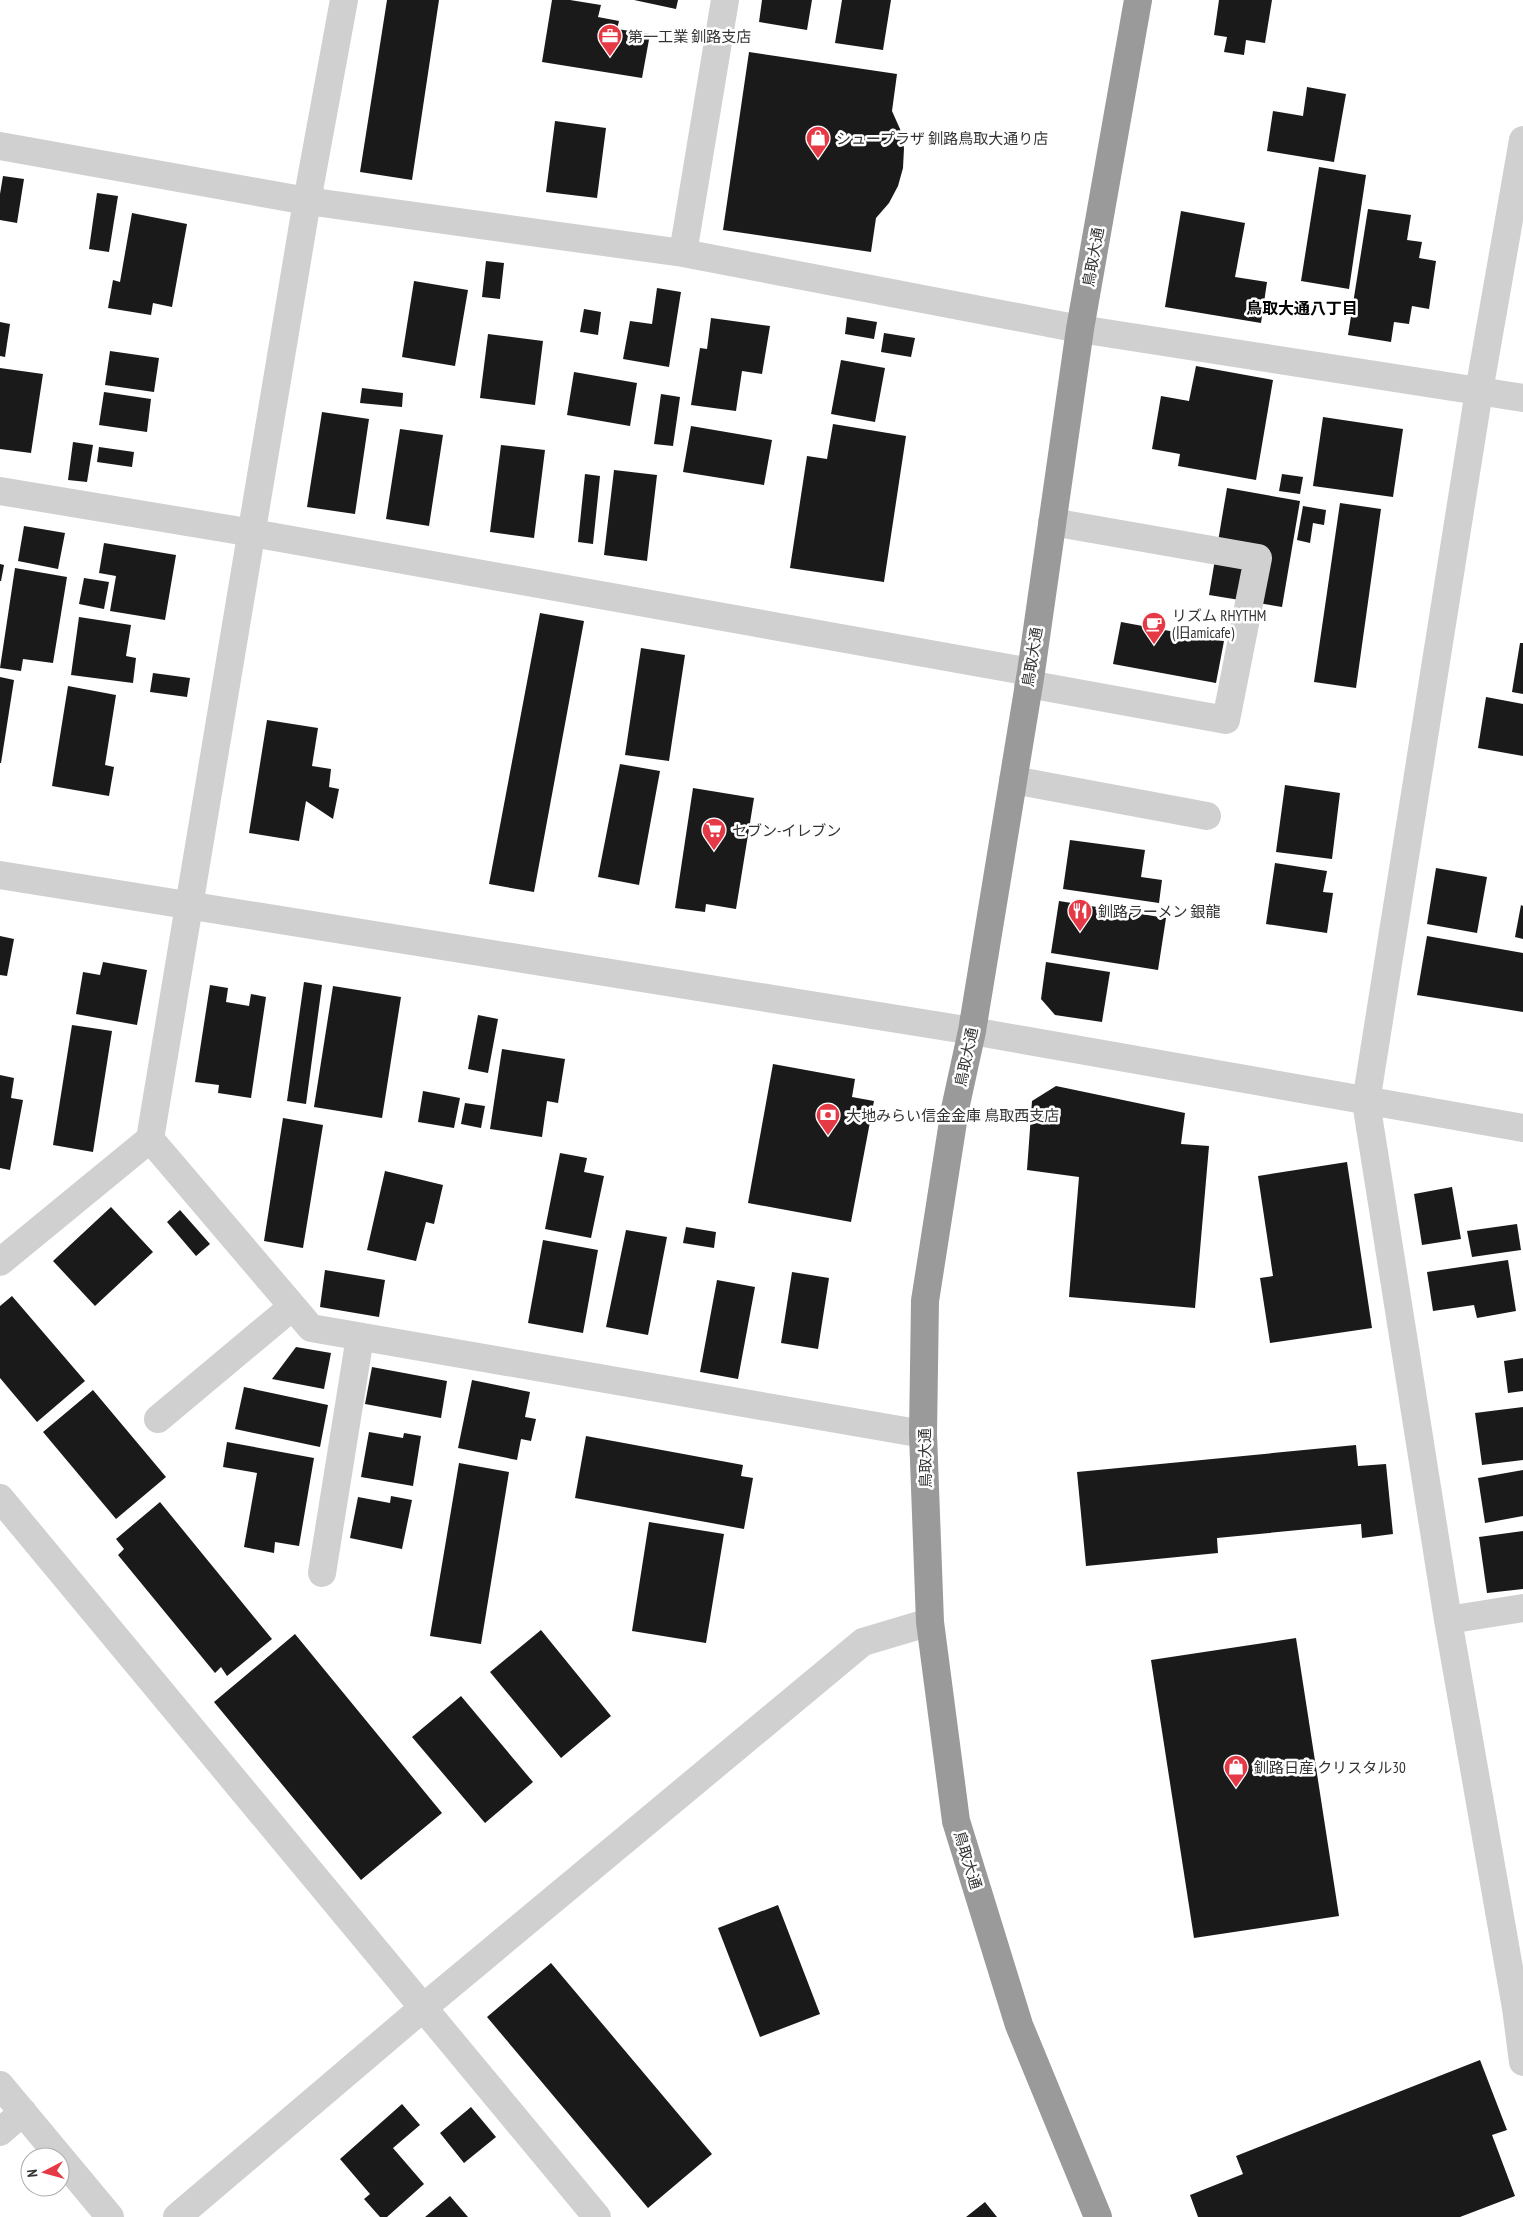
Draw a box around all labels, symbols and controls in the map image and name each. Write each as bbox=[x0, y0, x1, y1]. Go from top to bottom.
office icon: 第一工業 釧路支店 bbox=[597, 23, 623, 57]
place label: 第一工業 釧路支店 bbox=[628, 27, 751, 46]
shop icon: シュープラザ 釧路鳥取大通り店 bbox=[805, 125, 831, 159]
place label: シュープラザ 釧路鳥取大通り店 bbox=[836, 129, 1048, 148]
street label: 鳥取大通 bbox=[1078, 226, 1108, 288]
district label: 鳥取大通八丁目 bbox=[1246, 298, 1358, 318]
place label: リズム RHYTHM (旧amicafe) bbox=[1172, 606, 1266, 642]
cafe icon: リズム RHYTHM (旧amicafe) bbox=[1141, 611, 1167, 645]
street label: 鳥取大通 bbox=[1018, 626, 1046, 688]
supermarket icon: セブン-イレブン bbox=[701, 817, 727, 851]
place label: セブン-イレブン bbox=[732, 821, 841, 840]
restaurant icon: 釧路ラーメン 銀龍 bbox=[1067, 898, 1093, 932]
place label: 釧路ラーメン 銀龍 bbox=[1098, 902, 1221, 921]
street label: 鳥取大通 bbox=[950, 1026, 982, 1088]
bank icon: 大地みらい信金金庫 鳥取西支店 bbox=[815, 1102, 841, 1136]
place label: 大地みらい信金金庫 鳥取西支店 bbox=[846, 1106, 1059, 1125]
street label: 鳥取大通 bbox=[915, 1428, 935, 1488]
shop icon: 釧路日産 クリスタル30 bbox=[1223, 1754, 1249, 1788]
place label: 釧路日産 クリスタル30 bbox=[1254, 1758, 1406, 1777]
street label: 鳥取大通 bbox=[950, 1829, 986, 1891]
north arrow bbox=[20, 2147, 70, 2197]
text: N bbox=[23, 2169, 41, 2178]

